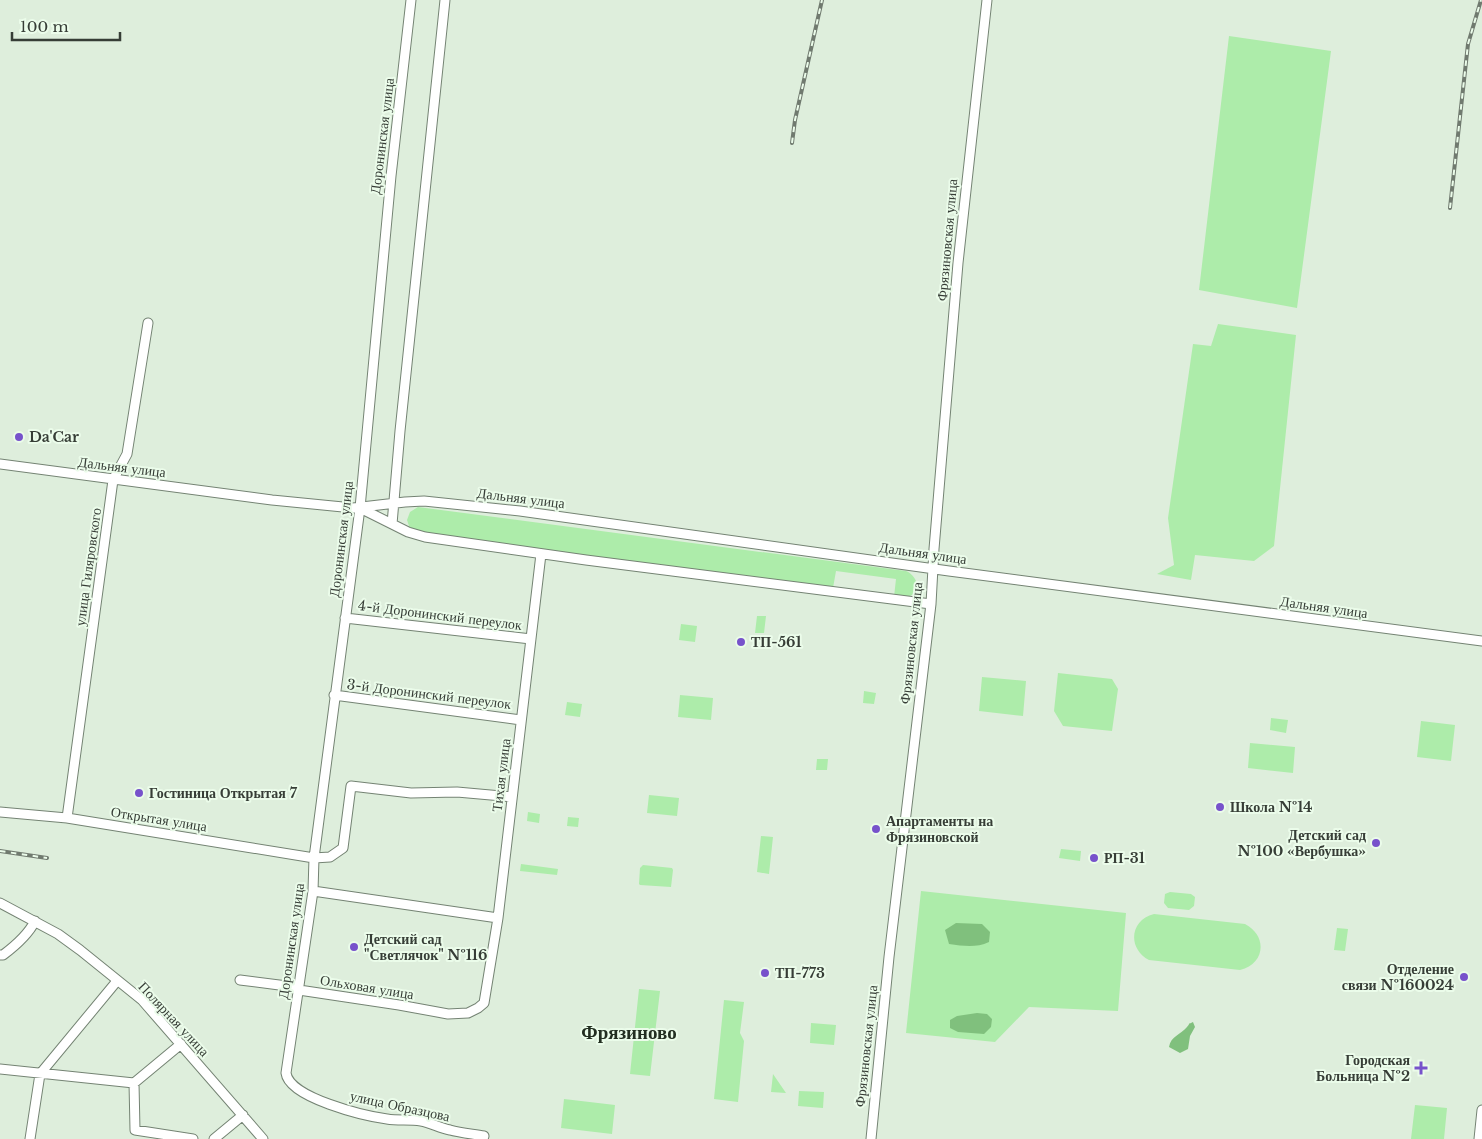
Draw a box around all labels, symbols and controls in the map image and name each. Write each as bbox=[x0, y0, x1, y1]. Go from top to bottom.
scale bar bbox=[12, 10, 120, 42]
text: 100 m bbox=[20, 17, 69, 36]
street label: Доронинская улица bbox=[366, 76, 398, 195]
street label: Фрязиновская улица bbox=[933, 177, 961, 302]
place label: Da'Car bbox=[29, 428, 79, 446]
marker: Da'Car bbox=[13, 431, 25, 443]
street label: Дальняя улица bbox=[77, 453, 168, 481]
street label: Доронинская улица bbox=[325, 479, 357, 598]
street label: Дальняя улица bbox=[476, 484, 567, 512]
street label: улица Гиляровского bbox=[71, 507, 105, 627]
street label: Дальняя улица bbox=[878, 538, 969, 568]
street label: Фрязиновская улица bbox=[896, 580, 926, 705]
street label: Дальняя улица bbox=[1279, 592, 1370, 622]
street label: 4-й Доронинский переулок bbox=[357, 596, 523, 634]
place label: ТП-561 bbox=[751, 633, 802, 651]
marker: ТП-561 bbox=[735, 636, 747, 648]
street label: 3-й Доронинский переулок bbox=[346, 675, 512, 713]
street label: Тихая улица bbox=[488, 737, 515, 813]
place label: Гостиница Открытая 7 bbox=[149, 784, 298, 802]
marker: Гостиница Открытая 7 bbox=[133, 787, 145, 799]
place label: Школа №14 bbox=[1230, 798, 1313, 816]
marker: Школа №14 bbox=[1214, 801, 1226, 813]
street label: Открытая улица bbox=[110, 803, 209, 836]
place label: Апартаменты на Фрязиновской bbox=[886, 812, 993, 846]
marker: Апартаменты на Фрязиновской bbox=[870, 823, 882, 835]
place label: Детский сад №100 «Вербушка» bbox=[1238, 826, 1366, 860]
marker: Детский сад №100 «Вербушка» bbox=[1370, 837, 1382, 849]
place label: РП-31 bbox=[1104, 849, 1145, 867]
marker: РП-31 bbox=[1088, 852, 1100, 864]
street label: Доронинская улица bbox=[274, 881, 308, 1000]
place label: Детский сад "Светлячок" №116 bbox=[364, 930, 487, 964]
marker: Детский сад "Светлячок" №116 bbox=[348, 941, 360, 953]
place label: Отделение связи №160024 bbox=[1342, 960, 1454, 994]
place label: ТП-773 bbox=[775, 964, 825, 982]
marker: ТП-773 bbox=[759, 967, 771, 979]
street label: Ольховая улица bbox=[319, 971, 416, 1003]
marker: Отделение связи №160024 bbox=[1458, 971, 1470, 983]
street label: Полярная улица bbox=[135, 978, 214, 1061]
street label: Фрязиновская улица bbox=[851, 983, 881, 1108]
district label: Фрязиново bbox=[581, 1021, 677, 1044]
place label: Городская Больница №2 bbox=[1316, 1051, 1410, 1085]
marker: Городская Больница №2 bbox=[1414, 1061, 1428, 1075]
street label: улица Образцова bbox=[348, 1087, 452, 1126]

